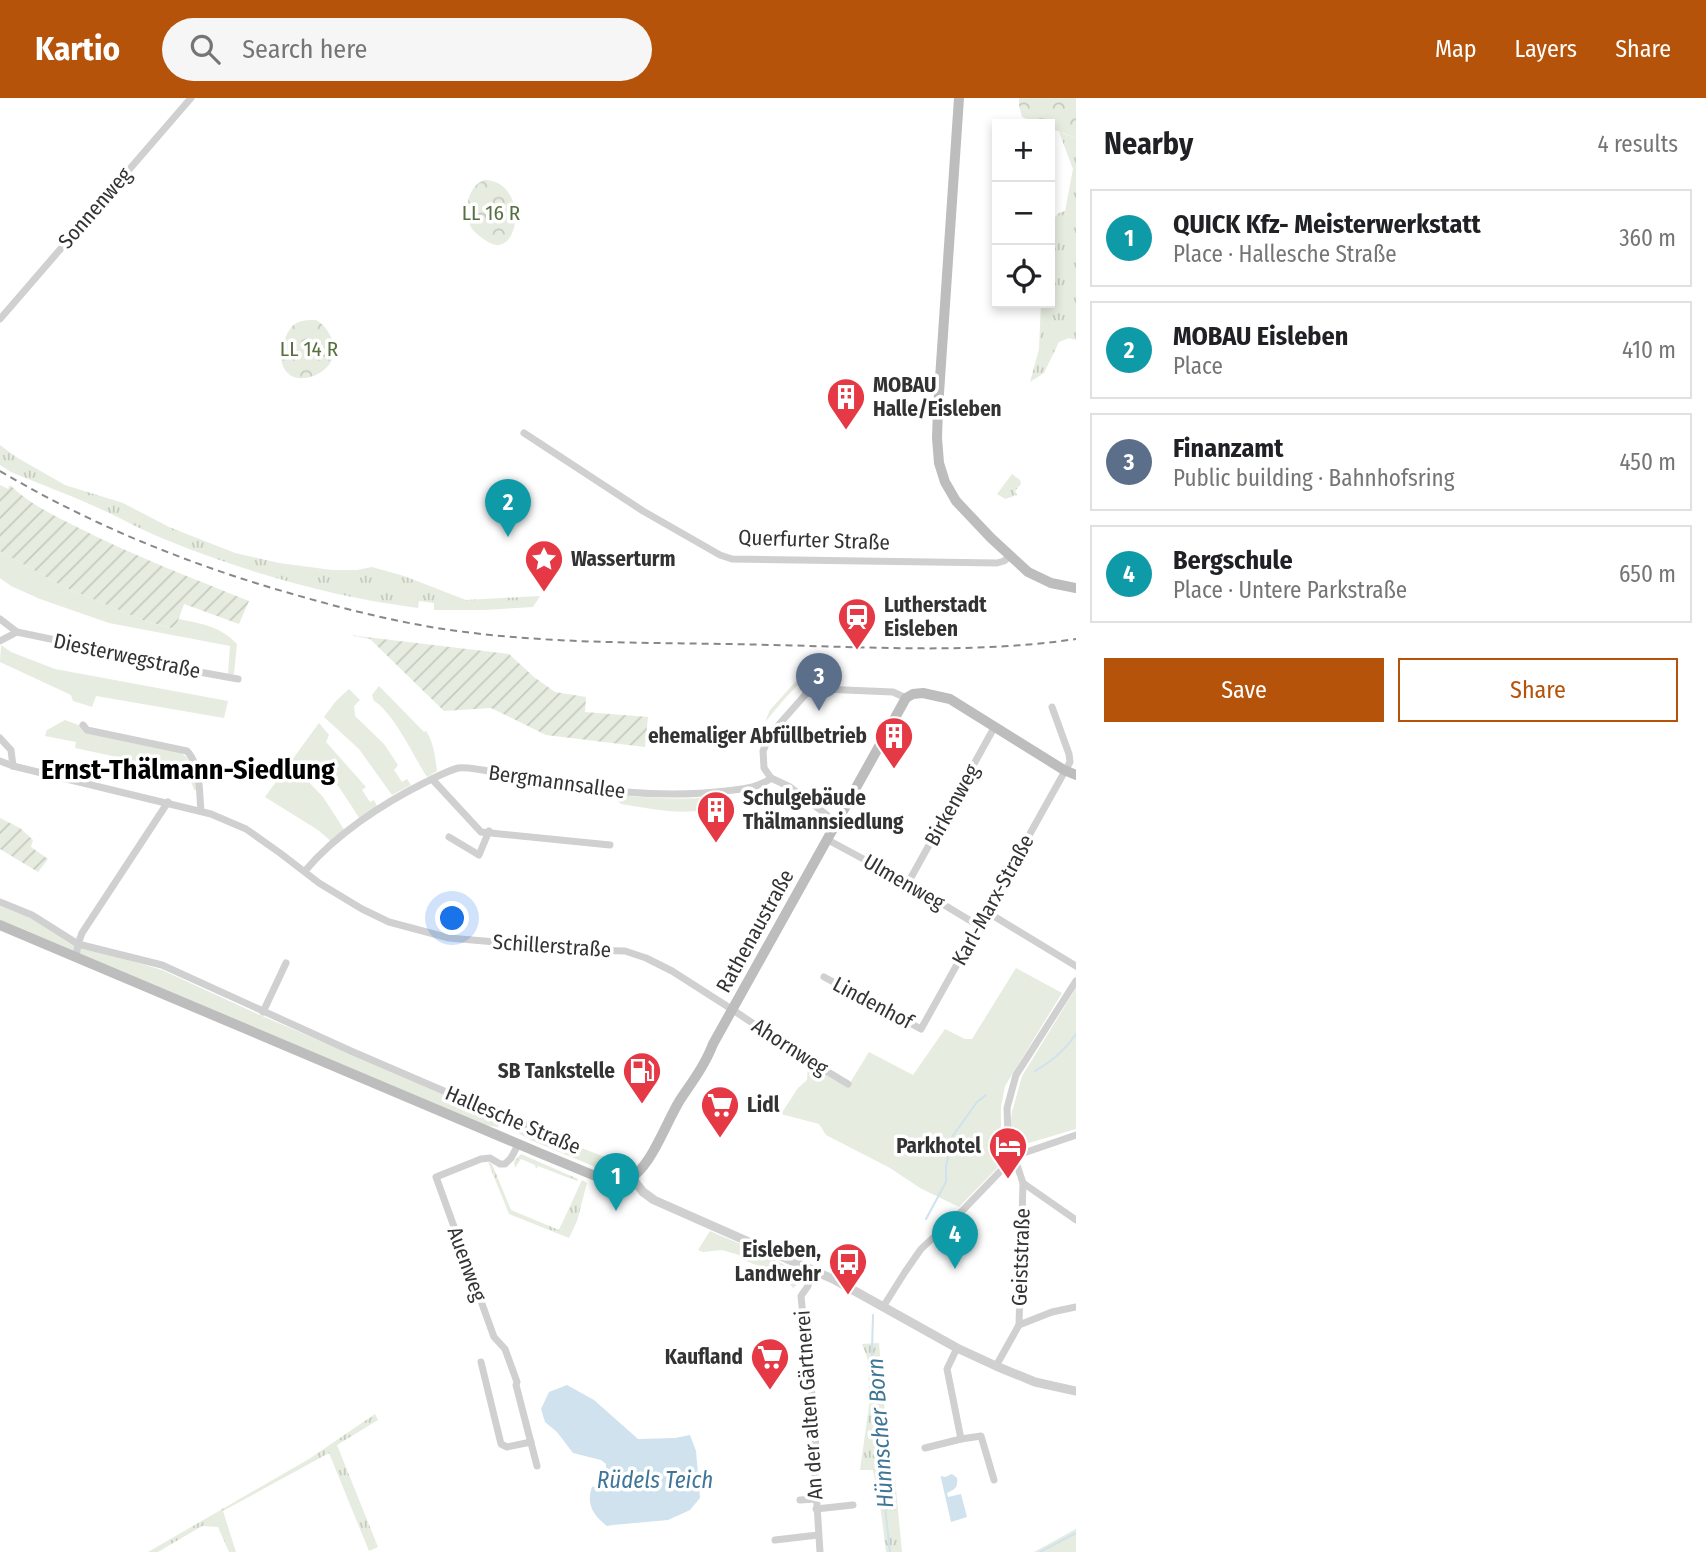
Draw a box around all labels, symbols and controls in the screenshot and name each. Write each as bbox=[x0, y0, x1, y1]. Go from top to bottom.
search box bbox=[162, 18, 652, 81]
text: Kartio bbox=[35, 29, 120, 69]
icon: search bbox=[186, 30, 224, 68]
text: Search here bbox=[242, 34, 367, 65]
text: Map bbox=[1435, 35, 1477, 63]
text: Layers bbox=[1515, 35, 1577, 63]
text: Share bbox=[1615, 35, 1671, 63]
map controls bbox=[992, 119, 1055, 308]
button: + bbox=[992, 119, 1055, 182]
text: Nearby bbox=[1104, 126, 1193, 162]
text: 4 results bbox=[1597, 130, 1678, 158]
street label: Sonnenweg bbox=[53, 162, 137, 254]
button: − bbox=[992, 182, 1055, 245]
park label: LL 16 R bbox=[462, 200, 521, 226]
text: QUICK Kfz- Meisterwerkstatt bbox=[1173, 209, 1481, 240]
text: 1 bbox=[1124, 224, 1134, 252]
text: 360 m bbox=[1619, 224, 1676, 252]
text: Place · Hallesche Straße bbox=[1173, 240, 1397, 268]
button: locate bbox=[992, 245, 1055, 308]
text: MOBAU Eisleben bbox=[1173, 321, 1348, 352]
park label: LL 14 R bbox=[280, 336, 339, 362]
text: 2 bbox=[1124, 336, 1134, 364]
text: 410 m bbox=[1622, 336, 1676, 364]
text: Place bbox=[1173, 352, 1223, 380]
place label: MOBAU Halle/Eisleben bbox=[873, 372, 1002, 422]
building icon: MOBAU Halle/Eisleben bbox=[825, 376, 867, 431]
text: Finanzamt bbox=[1173, 433, 1283, 464]
text: 3 bbox=[1124, 448, 1134, 476]
text: 450 m bbox=[1619, 448, 1676, 476]
text: Public building · Bahnhofsring bbox=[1173, 464, 1454, 492]
pin: 2 bbox=[485, 479, 531, 537]
street label: Querfurter Straße bbox=[738, 524, 890, 556]
place icon: Wasserturm bbox=[523, 538, 565, 593]
text: Bergschule bbox=[1173, 545, 1293, 576]
place label: Wasserturm bbox=[571, 546, 676, 572]
text: 4 bbox=[1123, 560, 1135, 588]
text: 650 m bbox=[1619, 560, 1676, 588]
text: Place · Untere Parkstraße bbox=[1173, 576, 1407, 604]
place label: Lutherstadt Eisleben bbox=[884, 592, 987, 642]
station icon: Lutherstadt Eisleben bbox=[836, 596, 878, 651]
street label: Diesterwegstraße bbox=[51, 628, 203, 684]
pin: 3 bbox=[796, 653, 842, 711]
button: Save bbox=[1104, 658, 1384, 722]
button: Share bbox=[1398, 658, 1678, 722]
building icon: ehemaliger Abfüllbetrieb bbox=[873, 715, 915, 770]
place label: ehemaliger Abfüllbetrieb bbox=[648, 723, 867, 749]
district label: Ernst-Thälmann-Siedlung bbox=[41, 753, 335, 786]
street label: Bergmannsallee bbox=[487, 760, 627, 804]
street label: Birkenweg bbox=[919, 760, 985, 850]
place label: Schulgebäude Thälmannsiedlung bbox=[743, 785, 904, 835]
building icon: Schulgebäude Thälmannsiedlung bbox=[695, 789, 737, 844]
street label: Karl-Marx-Straße bbox=[946, 830, 1040, 970]
street label: Ulmenweg bbox=[859, 848, 949, 916]
street label: Rathenaustraße bbox=[711, 865, 799, 997]
your location bbox=[435, 901, 469, 935]
street label: Schillerstraße bbox=[492, 929, 612, 963]
street label: Lindenhof bbox=[829, 971, 919, 1036]
street label: Ahornweg bbox=[747, 1013, 833, 1081]
fuel station icon: SB Tankstelle bbox=[621, 1050, 663, 1105]
place label: SB Tankstelle bbox=[498, 1058, 615, 1084]
street label: Hallesche Straße bbox=[441, 1080, 585, 1160]
supermarket icon: Lidl bbox=[699, 1084, 741, 1139]
place label: Lidl bbox=[747, 1092, 780, 1118]
hotel icon: Parkhotel bbox=[987, 1125, 1029, 1180]
place label: Parkhotel bbox=[896, 1133, 981, 1159]
pin: 1 bbox=[593, 1153, 639, 1211]
street label: Geiststraße bbox=[1006, 1208, 1036, 1306]
pin: 4 bbox=[932, 1211, 978, 1269]
street label: Auenweg bbox=[442, 1223, 493, 1305]
place label: Eisleben, Landwehr bbox=[735, 1237, 821, 1287]
bus stop icon: Eisleben, Landwehr bbox=[827, 1241, 869, 1296]
street label: An der alten Gärtnerei bbox=[789, 1309, 829, 1501]
supermarket icon: Kaufland bbox=[749, 1336, 791, 1391]
place label: Kaufland bbox=[665, 1344, 743, 1370]
water label: Hünnscher Born bbox=[861, 1357, 899, 1509]
water label: Rüdels Teich bbox=[597, 1466, 713, 1494]

